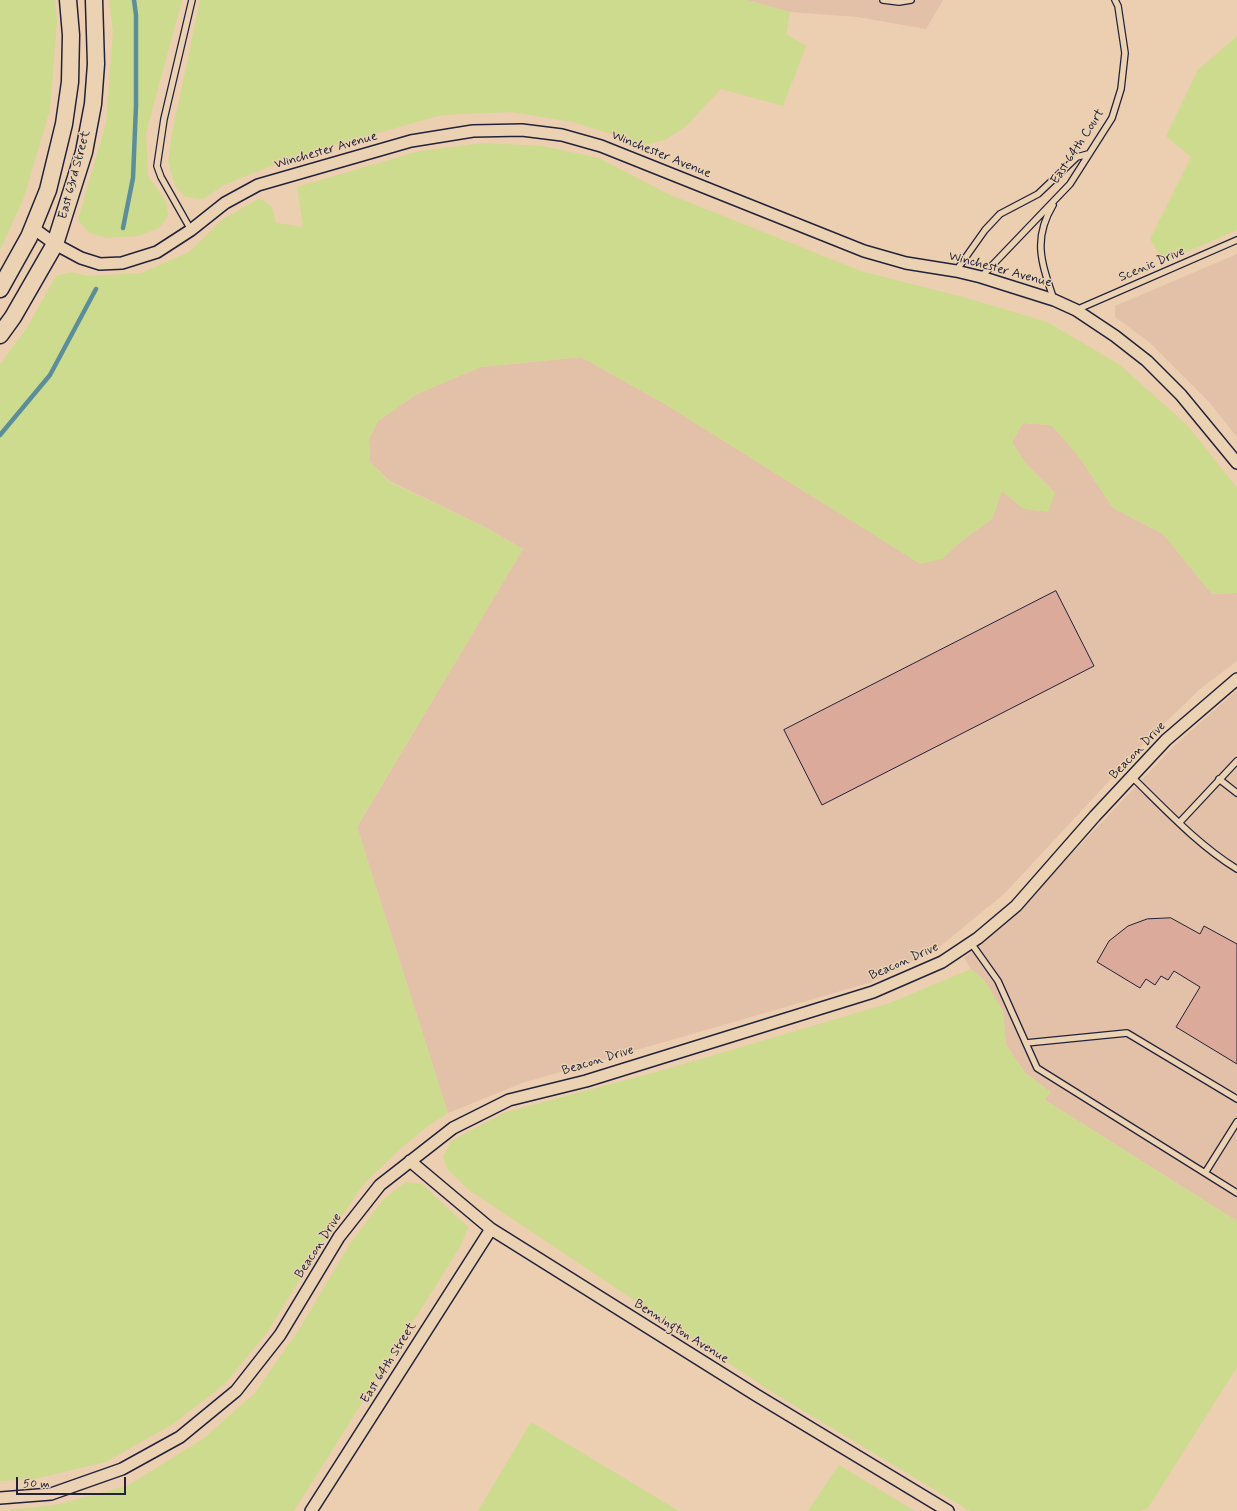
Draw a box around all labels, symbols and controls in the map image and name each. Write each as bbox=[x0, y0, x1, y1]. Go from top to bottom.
street label: East 64th Court bbox=[1048, 106, 1108, 188]
street label: Winchester Avenue bbox=[609, 128, 713, 182]
street label: East 63rd Street bbox=[56, 129, 94, 221]
street label: Winchester Avenue bbox=[273, 129, 379, 173]
street label: Scenic Drive bbox=[1117, 244, 1187, 286]
street label: Winchester Avenue bbox=[947, 249, 1053, 291]
street label: Beacon Drive bbox=[1107, 719, 1169, 783]
street label: Beacon Drive bbox=[867, 940, 941, 984]
street label: Beacon Drive bbox=[560, 1043, 636, 1079]
street label: Beacon Drive bbox=[292, 1211, 346, 1281]
street label: Bennington Avenue bbox=[631, 1297, 731, 1367]
street label: East 64th Street bbox=[358, 1320, 420, 1406]
scale bar bbox=[18, 1469, 128, 1495]
text: 50 m bbox=[23, 1476, 50, 1492]

